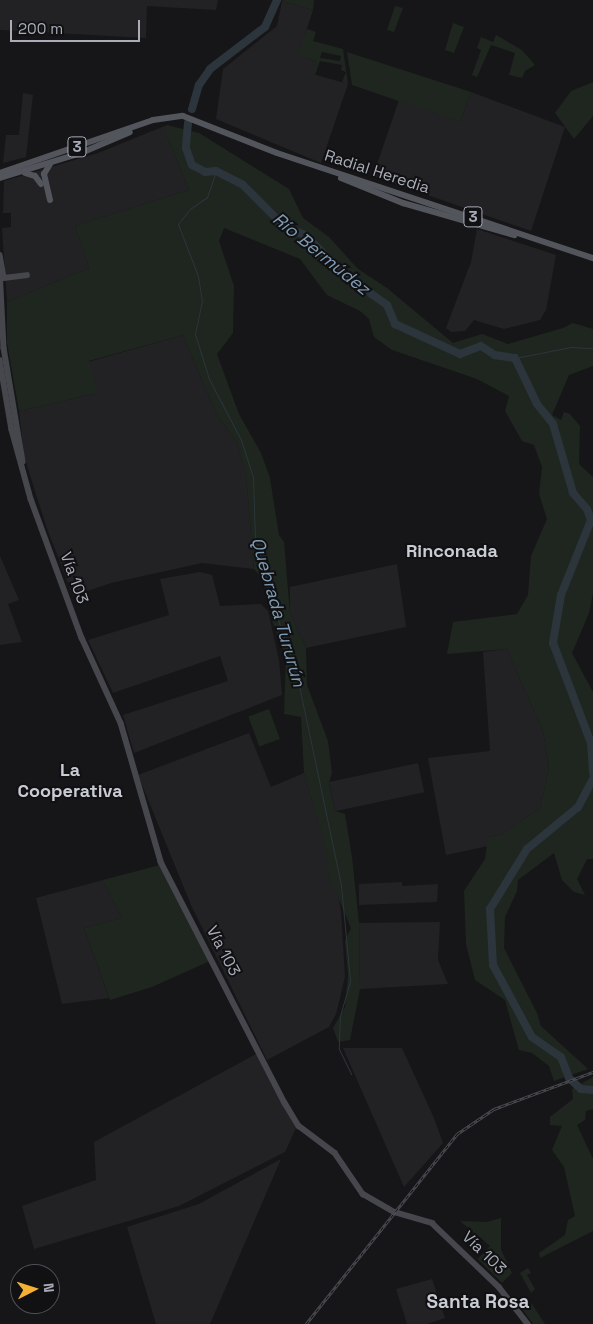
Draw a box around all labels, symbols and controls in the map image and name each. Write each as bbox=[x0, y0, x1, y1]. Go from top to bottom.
scale bar bbox=[12, 10, 142, 42]
text: 200 m bbox=[18, 19, 63, 38]
road number: 3 bbox=[67, 134, 87, 160]
street label: Radial Heredia bbox=[322, 146, 432, 198]
road number: 3 bbox=[463, 204, 483, 230]
water label: Río Bermúdez bbox=[268, 208, 374, 300]
water label: Quebrada Tururún bbox=[246, 534, 310, 690]
district label: Rinconada bbox=[406, 540, 498, 562]
street label: Vía 103 bbox=[56, 549, 92, 607]
district label: La Cooperativa bbox=[17, 760, 123, 802]
street label: Vía 103 bbox=[202, 923, 244, 979]
street label: Vía 103 bbox=[458, 1227, 510, 1279]
north arrow bbox=[10, 1264, 60, 1314]
text: N bbox=[40, 1282, 58, 1293]
district label: Santa Rosa bbox=[427, 1291, 529, 1313]

